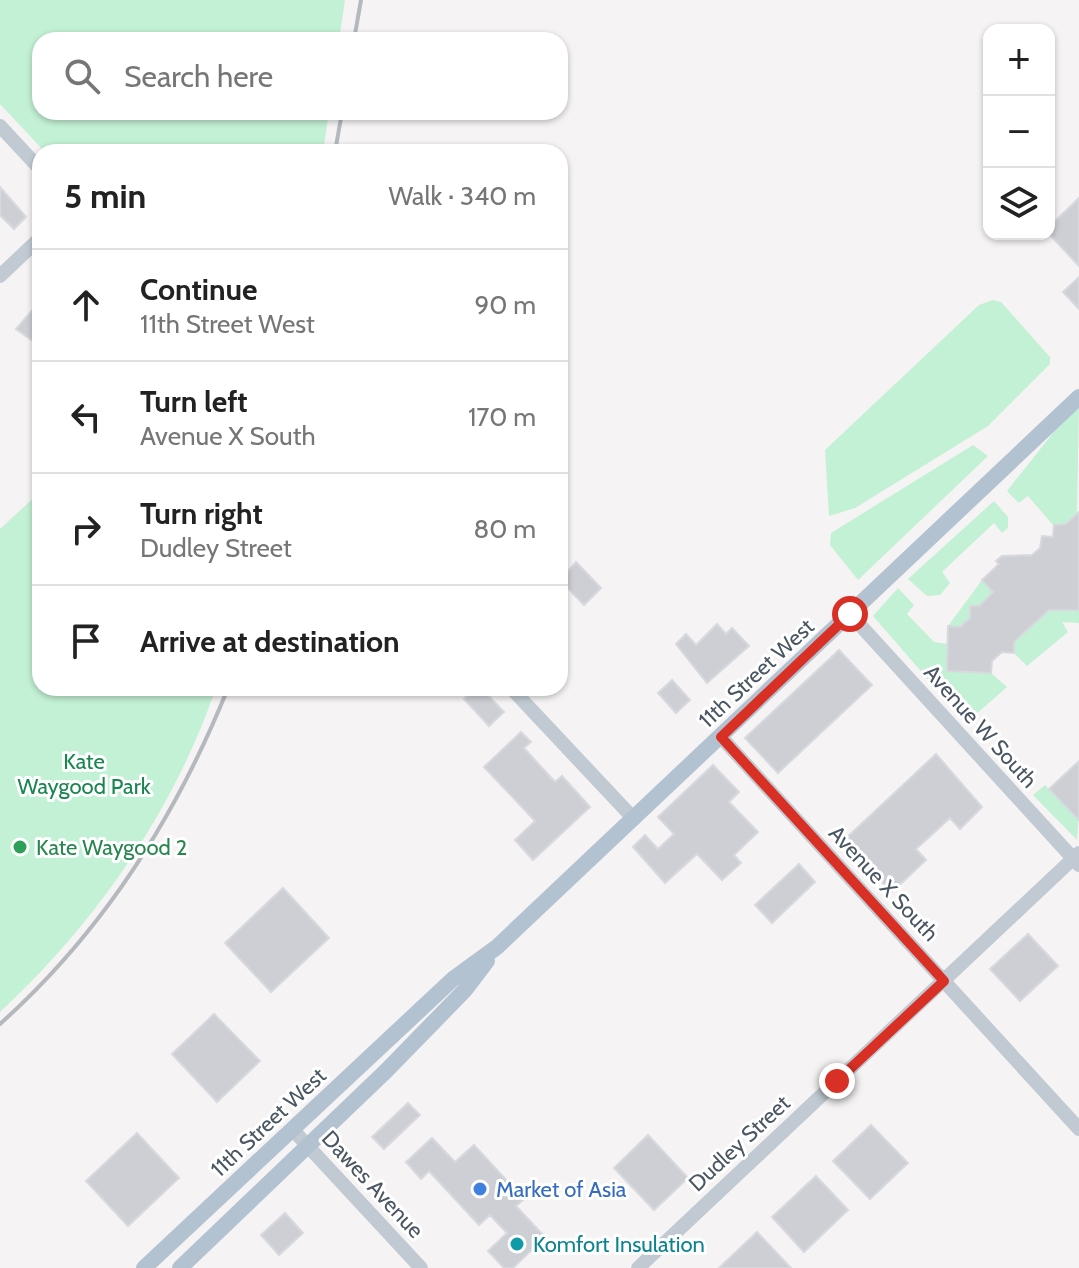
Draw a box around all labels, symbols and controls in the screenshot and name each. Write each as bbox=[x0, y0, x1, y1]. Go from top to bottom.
map controls bbox=[983, 24, 1055, 240]
button: + bbox=[983, 24, 1055, 96]
search box bbox=[32, 32, 568, 120]
icon: search bbox=[60, 54, 104, 98]
text: Search here bbox=[124, 58, 273, 95]
button: − bbox=[983, 96, 1055, 168]
button: layers bbox=[983, 168, 1055, 240]
text: 5 min bbox=[64, 175, 146, 217]
text: Walk · 340 m bbox=[388, 180, 536, 212]
text: Continue bbox=[140, 271, 257, 308]
icon: ahead bbox=[64, 283, 108, 327]
text: 90 m bbox=[474, 289, 536, 321]
text: 11th Street West bbox=[140, 308, 315, 340]
text: Turn left bbox=[140, 383, 248, 420]
icon: left bbox=[64, 395, 108, 439]
text: 170 m bbox=[468, 401, 536, 433]
text: Avenue X South bbox=[140, 420, 316, 452]
text: Turn right bbox=[140, 495, 263, 532]
icon: right bbox=[64, 507, 108, 551]
text: 80 m bbox=[473, 513, 536, 545]
text: Dudley Street bbox=[140, 532, 292, 564]
route start bbox=[832, 596, 868, 632]
street label: 11th Street West bbox=[693, 613, 820, 734]
icon: arrive bbox=[64, 619, 108, 663]
text: Arrive at destination bbox=[140, 623, 400, 660]
street label: Avenue W South bbox=[918, 659, 1043, 793]
park label: Kate Waygood Park bbox=[18, 748, 151, 800]
street label: Avenue X South bbox=[823, 820, 944, 947]
place label: Kate Waygood 2 bbox=[36, 834, 187, 861]
marker: Kate Waygood 2 bbox=[11, 838, 29, 856]
street label: 11th Street West bbox=[205, 1062, 332, 1183]
route end bbox=[819, 1063, 855, 1099]
street label: Dudley Street bbox=[683, 1089, 796, 1197]
street label: Dawes Avenue bbox=[316, 1125, 429, 1244]
place label: Market of Asia bbox=[496, 1176, 627, 1203]
marker: Market of Asia bbox=[471, 1180, 489, 1198]
place label: Komfort Insulation bbox=[533, 1231, 705, 1258]
marker: Komfort Insulation bbox=[508, 1235, 526, 1253]

